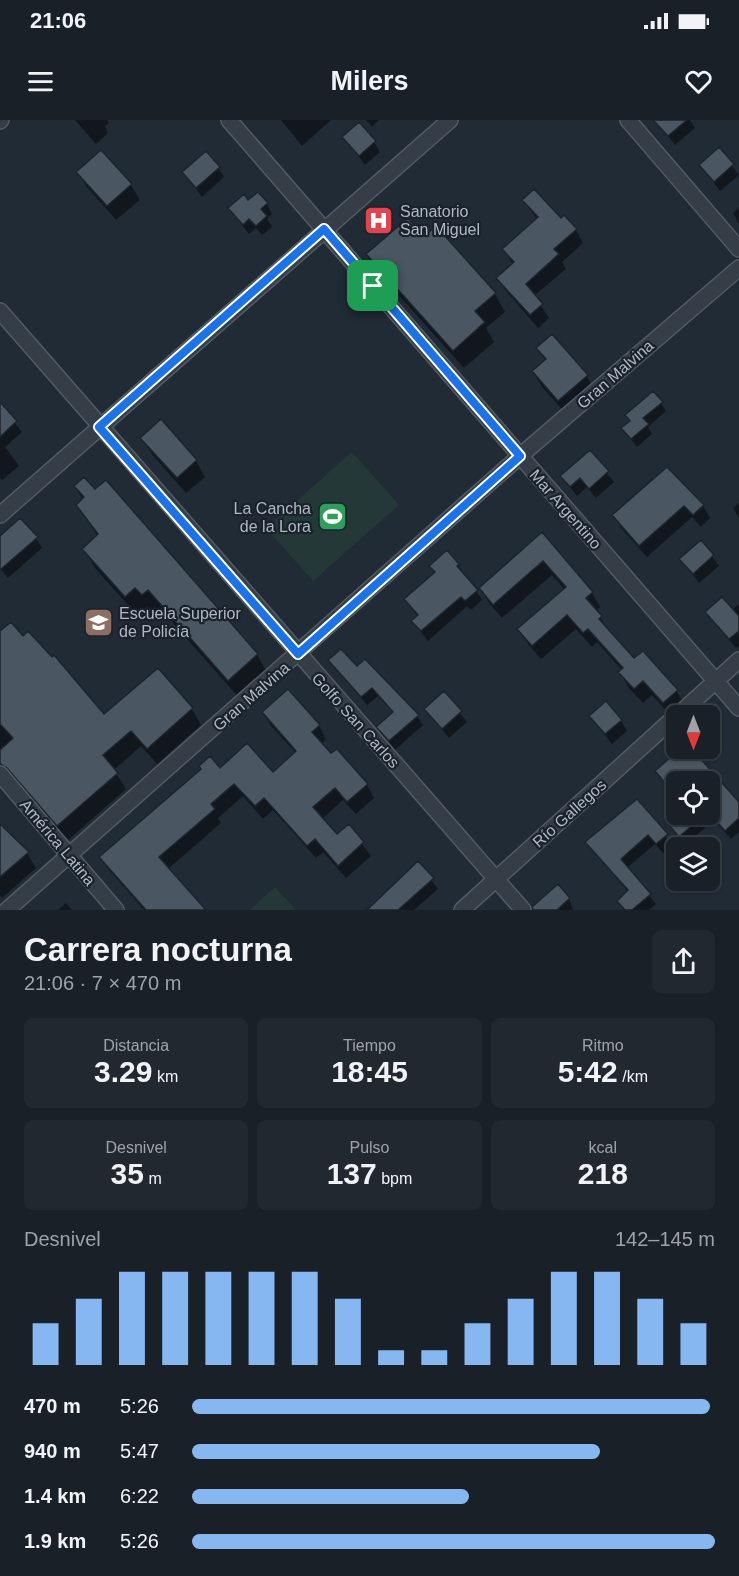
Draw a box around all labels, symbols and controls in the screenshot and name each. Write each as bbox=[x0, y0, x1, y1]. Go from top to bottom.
text: 21:06 bbox=[30, 8, 86, 33]
icon: menu bbox=[24, 65, 57, 98]
icon: heart bbox=[682, 65, 715, 98]
text: Milers bbox=[330, 66, 409, 96]
place label: Sanatorio San Miguel bbox=[400, 203, 480, 238]
hospital icon: Sanatorio San Miguel bbox=[363, 204, 395, 236]
pin bbox=[347, 260, 398, 311]
icon: arrive bbox=[356, 269, 389, 302]
street label: Gran Malvina bbox=[574, 337, 657, 412]
street label: Mar Argentino bbox=[527, 466, 605, 553]
place label: La Cancha de la Lora bbox=[234, 500, 311, 535]
sports icon: La Cancha de la Lora bbox=[316, 501, 348, 533]
place label: Escuela Superior de Policía bbox=[119, 605, 242, 640]
school or university icon: Escuela Superior de Policía bbox=[82, 606, 114, 638]
street label: Gran Malvina bbox=[210, 659, 293, 734]
street label: Golfo San Carlos bbox=[309, 669, 403, 771]
north arrow bbox=[666, 705, 720, 759]
map controls bbox=[666, 705, 720, 891]
button: locate bbox=[666, 771, 720, 825]
street label: Río Gallegos bbox=[529, 776, 609, 851]
street label: América Latina bbox=[17, 796, 98, 889]
button: layers bbox=[666, 837, 720, 891]
button: share bbox=[652, 930, 715, 993]
text: Carrera nocturna bbox=[24, 931, 292, 968]
text: 21:06 · 7 × 470 m bbox=[24, 972, 181, 994]
text: Distancia bbox=[103, 1037, 169, 1054]
text: Tiempo bbox=[343, 1037, 396, 1054]
text: Ritmo bbox=[582, 1037, 624, 1054]
text: 3.29 bbox=[94, 1055, 152, 1088]
text: 18:45 bbox=[331, 1055, 408, 1088]
text: 5:42 bbox=[558, 1055, 618, 1088]
text: km bbox=[152, 1068, 178, 1085]
text: /km bbox=[618, 1068, 648, 1085]
text: Desnivel bbox=[105, 1139, 167, 1156]
text: Pulso bbox=[349, 1139, 390, 1156]
text: kcal bbox=[589, 1139, 617, 1156]
text: 35 bbox=[111, 1157, 144, 1190]
text: 137 bbox=[327, 1157, 377, 1190]
text: 218 bbox=[578, 1157, 628, 1190]
text: m bbox=[144, 1170, 162, 1187]
text: bpm bbox=[377, 1170, 412, 1187]
text: Desnivel bbox=[24, 1228, 101, 1250]
text: 142–145 m bbox=[615, 1228, 715, 1250]
text: 470 m bbox=[24, 1395, 81, 1417]
text: 5:26 bbox=[120, 1395, 159, 1417]
text: 940 m bbox=[24, 1440, 81, 1462]
text: 5:47 bbox=[120, 1440, 159, 1462]
text: 1.4 km bbox=[24, 1485, 86, 1507]
text: 6:22 bbox=[120, 1485, 159, 1507]
text: 1.9 km bbox=[24, 1530, 86, 1552]
text: 5:26 bbox=[120, 1530, 159, 1552]

